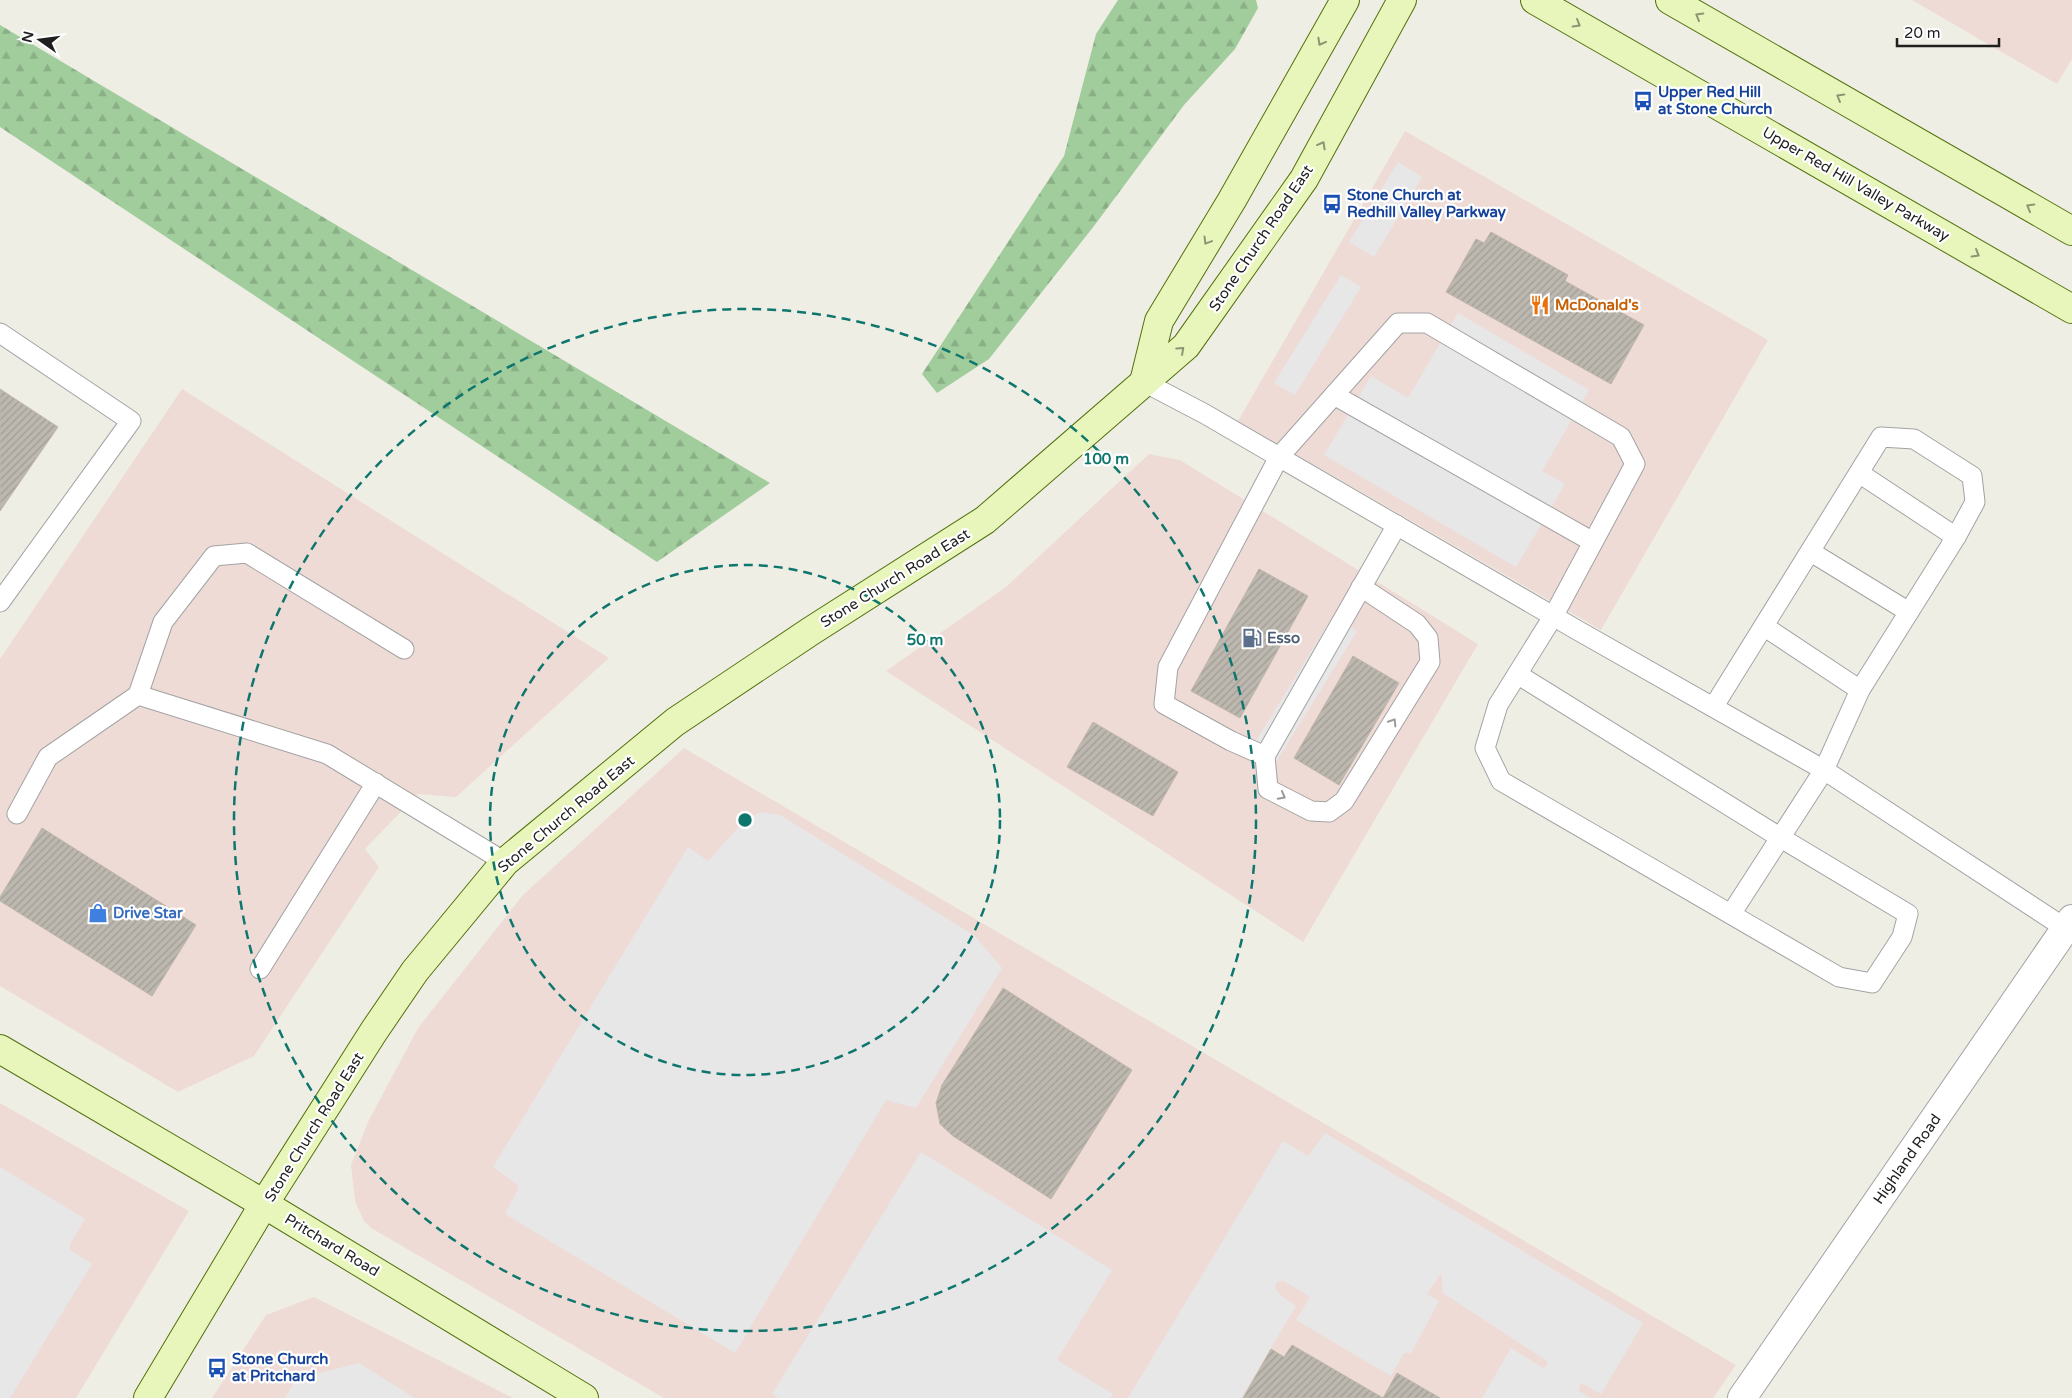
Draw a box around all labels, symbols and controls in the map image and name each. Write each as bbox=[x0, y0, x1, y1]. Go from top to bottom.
one-way arrow bbox=[1695, 13, 1704, 23]
north arrow bbox=[15, 15, 65, 65]
scale bar bbox=[1897, 15, 2000, 47]
one-way arrow bbox=[1572, 18, 1581, 28]
text: 20 m bbox=[1904, 24, 1941, 42]
text: N bbox=[18, 29, 37, 44]
one-way arrow bbox=[1317, 37, 1327, 46]
place label: Upper Red Hill at Stone Church bbox=[1658, 83, 1772, 118]
bus stop icon: Upper Red Hill at Stone Church bbox=[1632, 90, 1654, 112]
one-way arrow bbox=[1836, 93, 1845, 103]
street label: Upper Red Hill Valley Parkway bbox=[1759, 123, 1953, 245]
one-way arrow bbox=[1316, 141, 1326, 150]
street label: Stone Church Road East bbox=[1205, 161, 1317, 315]
place label: Stone Church at Redhill Valley Parkway bbox=[1347, 186, 1506, 222]
bus stop icon: Stone Church at Redhill Valley Parkway bbox=[1321, 193, 1343, 215]
one-way arrow bbox=[2026, 203, 2035, 213]
one-way arrow bbox=[1204, 236, 1214, 245]
one-way arrow bbox=[1970, 247, 1979, 257]
restaurant icon: McDonald's bbox=[1529, 294, 1551, 316]
place label: McDonald's bbox=[1555, 296, 1639, 314]
one-way arrow bbox=[1175, 347, 1184, 356]
text: 100 m bbox=[1083, 450, 1129, 468]
street label: Stone Church Road East bbox=[817, 524, 973, 631]
fuel station icon: Esso bbox=[1241, 627, 1263, 649]
place label: Esso bbox=[1267, 629, 1300, 647]
text: 50 m bbox=[907, 631, 943, 649]
one-way arrow bbox=[1387, 718, 1397, 727]
street label: Stone Church Road East bbox=[494, 751, 638, 876]
one-way arrow bbox=[1277, 790, 1286, 800]
centre of rings bbox=[736, 811, 754, 829]
shop icon: Drive Star bbox=[87, 902, 109, 924]
place label: Drive Star bbox=[113, 904, 183, 922]
street label: Stone Church Road East bbox=[261, 1049, 368, 1205]
street label: Highland Road bbox=[1869, 1110, 1945, 1208]
street label: Pritchard Road bbox=[281, 1210, 383, 1280]
place label: Stone Church at Pritchard bbox=[232, 1350, 328, 1385]
bus stop icon: Stone Church at Pritchard bbox=[206, 1357, 228, 1379]

